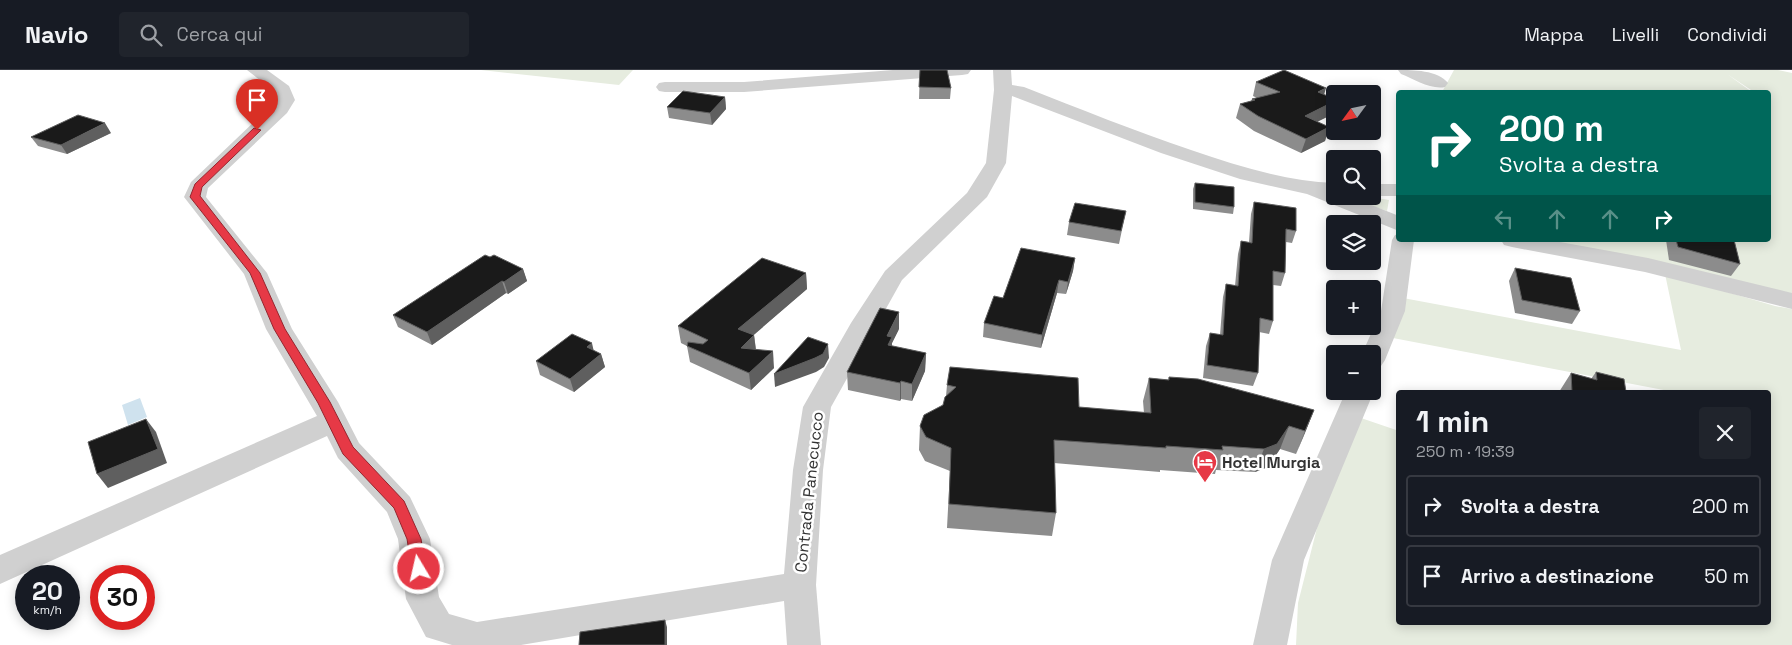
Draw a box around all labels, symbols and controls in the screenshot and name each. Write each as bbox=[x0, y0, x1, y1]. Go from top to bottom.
search box bbox=[119, 12, 469, 57]
text: Navio bbox=[25, 19, 89, 50]
icon: search bbox=[137, 21, 165, 49]
text: Cerca qui bbox=[177, 22, 262, 47]
text: Mappa bbox=[1524, 23, 1584, 46]
text: Livelli bbox=[1612, 23, 1659, 46]
text: Condividi bbox=[1687, 23, 1767, 46]
pin bbox=[236, 79, 278, 130]
north arrow bbox=[1326, 85, 1381, 140]
map controls bbox=[1326, 85, 1381, 400]
icon: arrive bbox=[243, 86, 271, 114]
text: 200 m bbox=[1499, 107, 1604, 151]
icon: right bbox=[1416, 110, 1481, 175]
button: search bbox=[1326, 150, 1381, 205]
text: Svolta a destra bbox=[1499, 150, 1659, 178]
icon: left bbox=[1490, 205, 1518, 233]
icon: ahead bbox=[1543, 205, 1571, 233]
icon: ahead bbox=[1596, 205, 1624, 233]
icon: right bbox=[1649, 205, 1677, 233]
button: layers bbox=[1326, 215, 1381, 270]
button: + bbox=[1326, 280, 1381, 335]
button: − bbox=[1326, 345, 1381, 400]
text: 1 min bbox=[1416, 402, 1489, 441]
button: close bbox=[1699, 407, 1751, 459]
street label: Contrada Panecucco bbox=[790, 410, 828, 574]
text: 250 m · 19:39 bbox=[1416, 441, 1515, 462]
hotel icon: Hotel Murgia bbox=[1192, 449, 1218, 483]
place label: Hotel Murgia bbox=[1222, 452, 1320, 473]
icon: right bbox=[1418, 492, 1446, 520]
text: Svolta a destra bbox=[1461, 494, 1599, 519]
text: 200 m bbox=[1692, 494, 1749, 519]
position arrow bbox=[392, 542, 444, 594]
icon: arrive bbox=[1418, 562, 1446, 590]
text: Arrivo a destinazione bbox=[1461, 564, 1654, 589]
text: 50 m bbox=[1704, 564, 1749, 589]
speed limit sign: 30 bbox=[90, 565, 155, 630]
text: 20 bbox=[32, 575, 63, 607]
text: km/h bbox=[33, 602, 62, 618]

